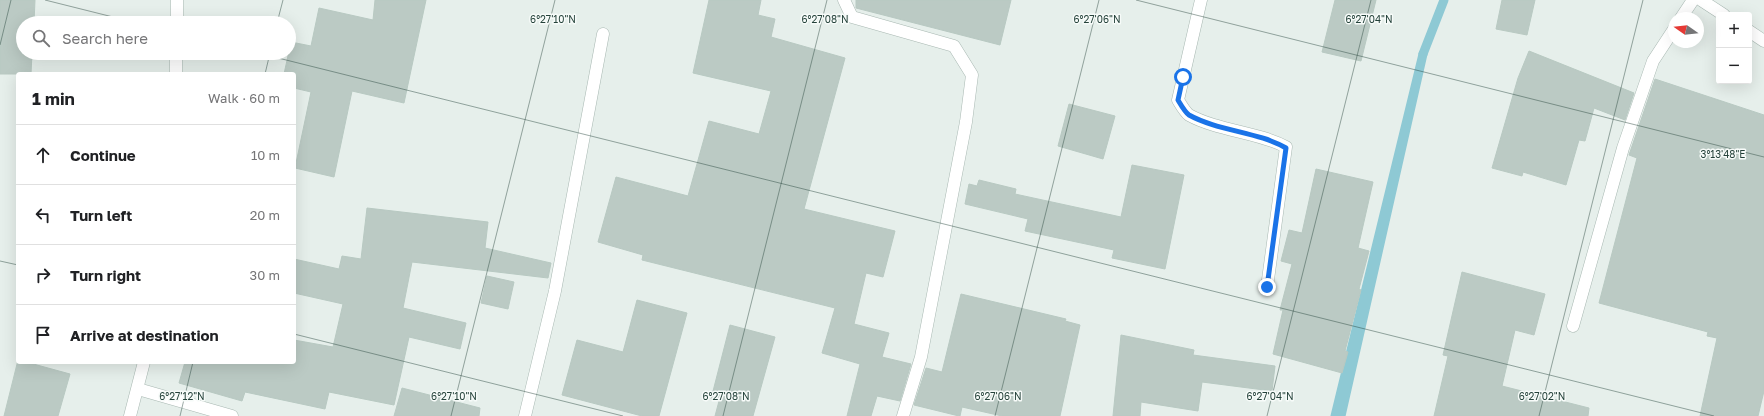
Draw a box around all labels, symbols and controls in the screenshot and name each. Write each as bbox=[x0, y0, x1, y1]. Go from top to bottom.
north arrow bbox=[1668, 12, 1704, 48]
map controls bbox=[1716, 12, 1752, 84]
button: + bbox=[1716, 12, 1752, 48]
text: 6°27'10"N bbox=[530, 13, 576, 25]
text: 6°27'08"N bbox=[801, 13, 849, 25]
text: 6°27'06"N bbox=[1074, 13, 1121, 25]
text: 6°27'04"N bbox=[1345, 13, 1393, 25]
search box bbox=[16, 16, 296, 60]
icon: search bbox=[30, 27, 52, 49]
text: Search here bbox=[62, 29, 148, 47]
button: − bbox=[1716, 48, 1752, 84]
route start bbox=[1174, 68, 1192, 86]
text: 1 min bbox=[32, 88, 75, 109]
text: Walk · 60 m bbox=[208, 90, 280, 106]
icon: ahead bbox=[32, 144, 54, 166]
text: Continue bbox=[70, 146, 136, 164]
text: 10 m bbox=[251, 147, 280, 163]
text: 3°13'48"E bbox=[1701, 148, 1745, 160]
icon: left bbox=[32, 204, 54, 226]
text: Turn left bbox=[70, 206, 132, 224]
text: 20 m bbox=[250, 207, 280, 223]
icon: right bbox=[32, 264, 54, 286]
text: Turn right bbox=[70, 266, 141, 284]
text: 30 m bbox=[250, 267, 280, 283]
route end bbox=[1258, 278, 1276, 296]
icon: arrive bbox=[32, 324, 54, 346]
text: Arrive at destination bbox=[70, 326, 219, 344]
text: 6°27'12"N bbox=[159, 390, 205, 402]
text: 6°27'10"N bbox=[431, 390, 477, 402]
text: 6°27'08"N bbox=[702, 390, 750, 402]
text: 6°27'06"N bbox=[975, 390, 1022, 402]
text: 6°27'04"N bbox=[1246, 390, 1294, 402]
text: 6°27'02"N bbox=[1519, 390, 1565, 402]

